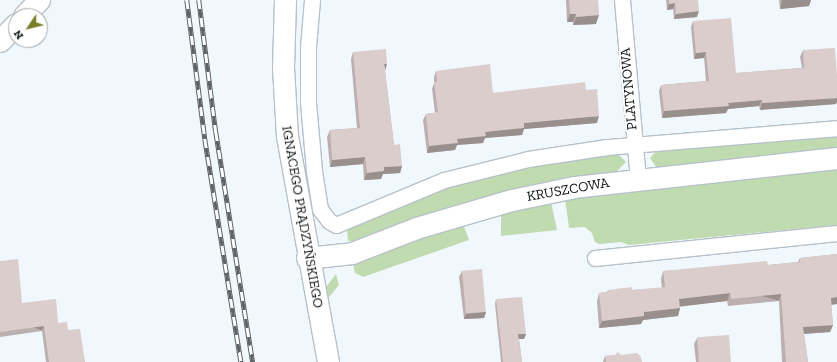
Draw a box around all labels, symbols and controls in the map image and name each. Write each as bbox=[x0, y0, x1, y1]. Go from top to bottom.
north arrow bbox=[8, 8, 48, 48]
text: N bbox=[11, 27, 26, 42]
street label: PLATYNOWA bbox=[617, 47, 641, 131]
street label: IGNACEGO PRĄDZYŃSKIEGO bbox=[278, 125, 326, 309]
street label: KRUSZCOWA bbox=[526, 174, 610, 206]

